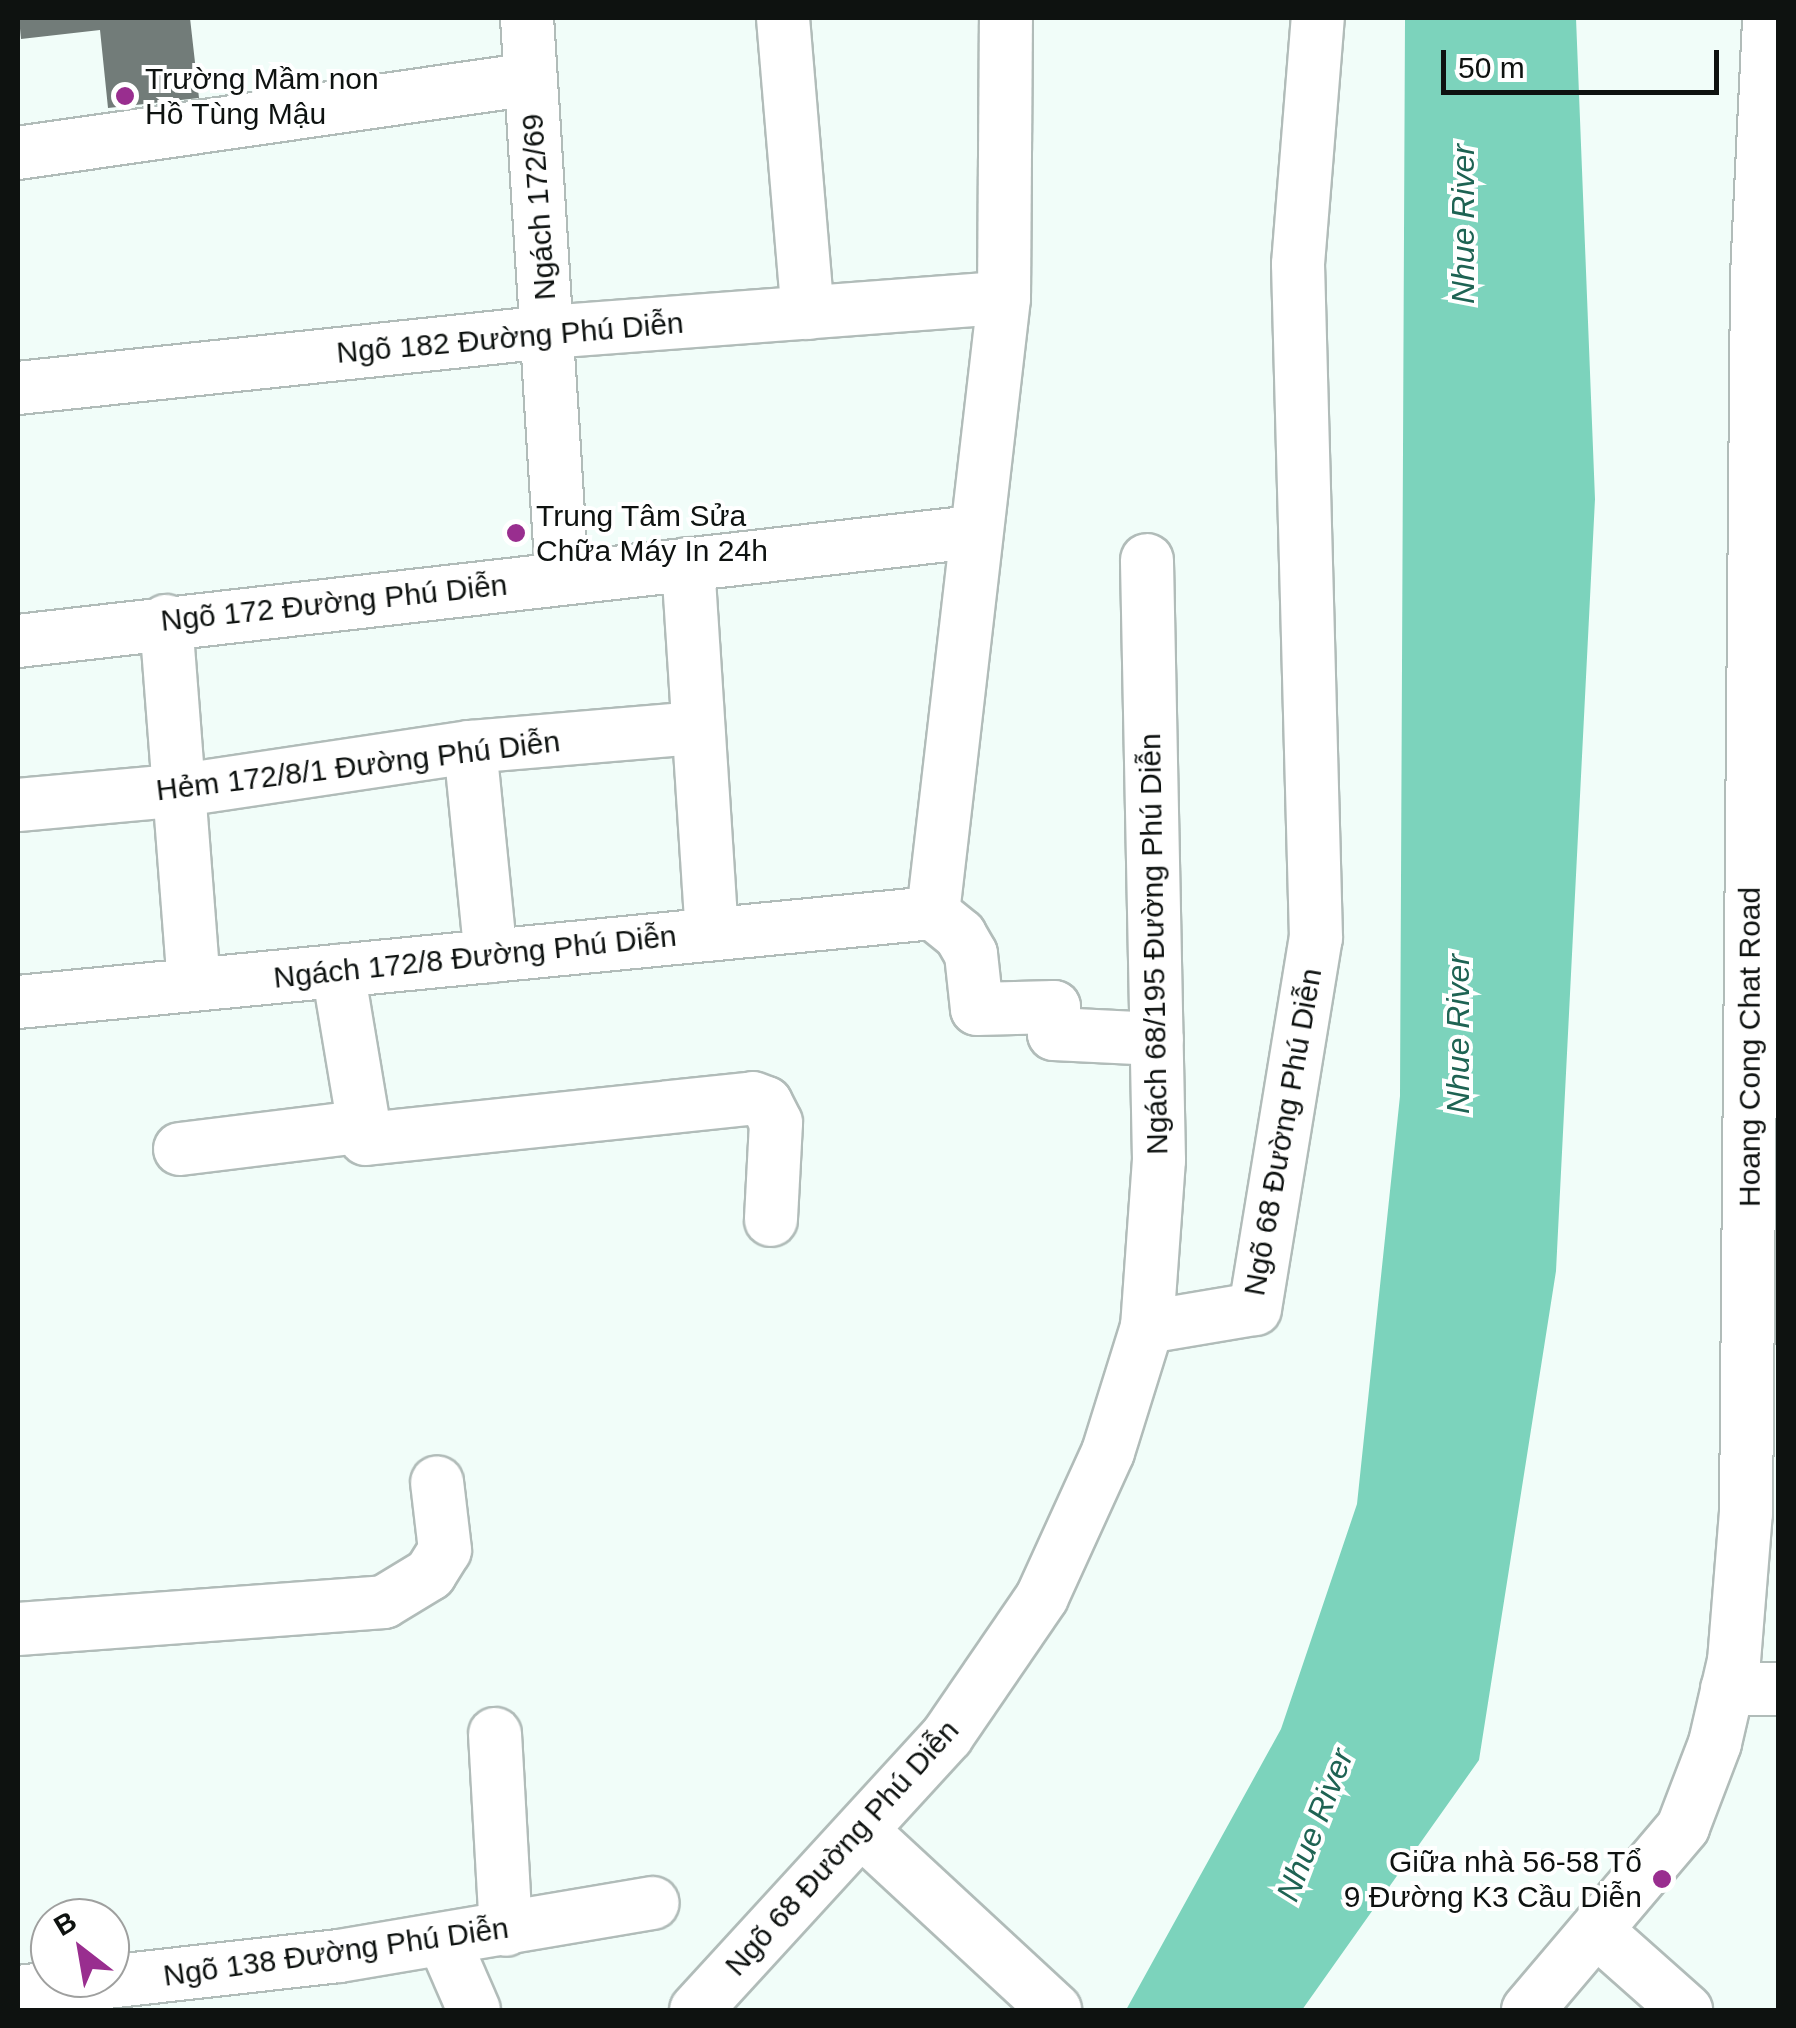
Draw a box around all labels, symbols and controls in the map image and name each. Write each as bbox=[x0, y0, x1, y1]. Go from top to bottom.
scale bar bbox=[1446, 30, 1724, 92]
text: 50 m bbox=[1458, 51, 1525, 84]
place label: Trường Mầm non Hồ Tùng Mậu bbox=[145, 61, 379, 132]
marker: Trường Mầm non Hồ Tùng Mậu bbox=[114, 85, 136, 107]
street label: Ngách 172/69 bbox=[515, 113, 563, 301]
water label: Nhue River bbox=[1444, 144, 1482, 304]
street label: Ngõ 182 Đường Phú Diễn bbox=[335, 305, 685, 371]
place label: Trung Tâm Sửa Chữa Máy In 24h bbox=[536, 498, 768, 568]
marker: Trung Tâm Sửa Chữa Máy In 24h bbox=[505, 522, 527, 544]
street label: Ngõ 172 Đường Phú Diễn bbox=[159, 567, 509, 639]
street label: Hẻm 172/8/1 Đường Phú Diễn bbox=[154, 723, 562, 809]
street label: Ngách 68/195 Đường Phú Diễn bbox=[1132, 733, 1176, 1155]
street label: Hoang Cong Chat Road bbox=[1732, 887, 1768, 1207]
street label: Ngách 172/8 Đường Phú Diễn bbox=[272, 918, 678, 996]
water label: Nhue River bbox=[1439, 954, 1477, 1114]
street label: Ngõ 68 Đường Phú Diễn bbox=[1236, 966, 1330, 1298]
street label: Ngõ 68 Đường Phú Diễn bbox=[718, 1713, 966, 1983]
water label: Nhue River bbox=[1268, 1743, 1362, 1907]
place label: Giữa nhà 56-58 Tổ 9 Đường K3 Cầu Diễn bbox=[1344, 1844, 1642, 1914]
marker: Giữa nhà 56-58 Tổ 9 Đường K3 Cầu Diễn bbox=[1651, 1868, 1673, 1890]
north arrow bbox=[30, 1898, 130, 1998]
text: B bbox=[49, 1905, 82, 1942]
street label: Ngõ 138 Đường Phú Diễn bbox=[161, 1910, 511, 1994]

